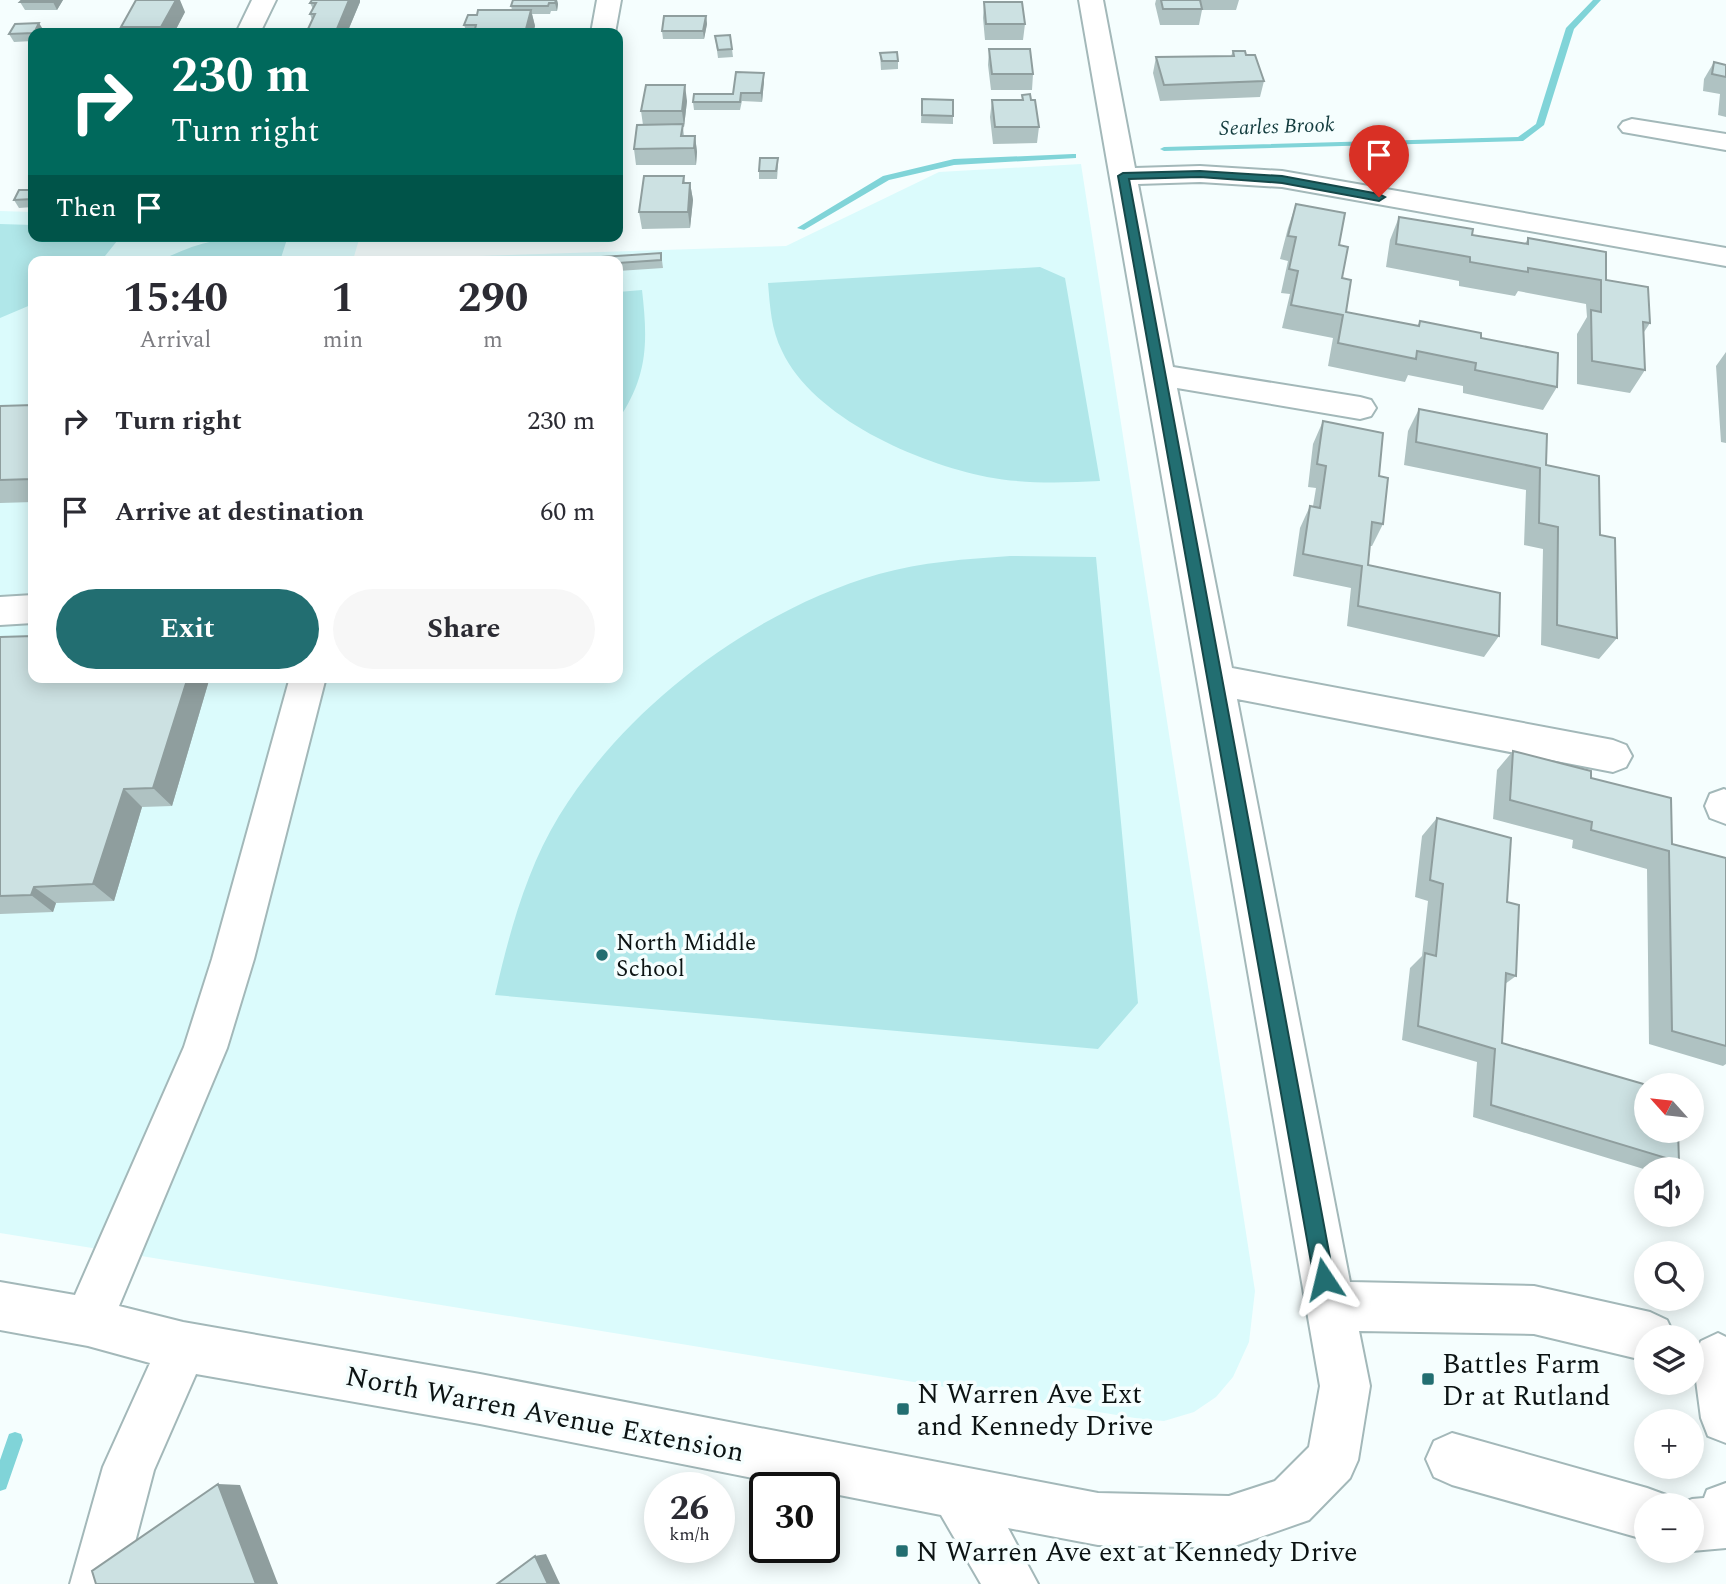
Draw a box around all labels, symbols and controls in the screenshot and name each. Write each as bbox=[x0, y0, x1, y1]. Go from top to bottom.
text: 230 m bbox=[171, 39, 310, 114]
icon: right bbox=[56, 56, 147, 147]
text: Turn right bbox=[171, 107, 319, 156]
water label: Searles Brook bbox=[1219, 109, 1335, 145]
pin bbox=[1349, 125, 1409, 197]
icon: arrive bbox=[1360, 136, 1398, 174]
text: Then bbox=[56, 188, 116, 228]
icon: arrive bbox=[130, 189, 168, 227]
text: 15:40 bbox=[123, 267, 228, 330]
text: 1 bbox=[331, 267, 355, 330]
text: 290 bbox=[458, 267, 528, 330]
text: Arrival bbox=[140, 323, 211, 358]
text: min bbox=[323, 323, 363, 358]
text: m bbox=[483, 323, 503, 358]
text: Turn right bbox=[115, 401, 242, 441]
text: 230 m bbox=[527, 401, 595, 441]
icon: right bbox=[56, 402, 94, 440]
text: Arrive at destination bbox=[115, 492, 364, 532]
text: 60 m bbox=[540, 492, 595, 532]
icon: arrive bbox=[56, 493, 94, 531]
button: Exit bbox=[56, 589, 319, 669]
button: Share bbox=[333, 589, 595, 669]
place label: North Middle School bbox=[616, 926, 756, 987]
marker: North Middle School bbox=[594, 947, 610, 963]
north arrow bbox=[1634, 1073, 1704, 1143]
map controls bbox=[1634, 1073, 1704, 1563]
button: sound bbox=[1634, 1157, 1704, 1227]
button: search bbox=[1634, 1241, 1704, 1311]
position arrow bbox=[1287, 1242, 1361, 1316]
button: layers bbox=[1634, 1325, 1704, 1395]
place label: Battles Farm Dr at Rutland bbox=[1442, 1343, 1610, 1418]
street label: North Warren Avenue Extension bbox=[342, 1355, 748, 1474]
marker: Battles Farm Dr at Rutland bbox=[1420, 1371, 1436, 1387]
place label: N Warren Ave Ext and Kennedy Drive bbox=[917, 1373, 1154, 1448]
marker: N Warren Ave Ext and Kennedy Drive bbox=[895, 1401, 911, 1417]
button: + bbox=[1634, 1409, 1704, 1479]
speed limit sign: 30 bbox=[749, 1472, 840, 1563]
text: 26 bbox=[670, 1482, 709, 1535]
button: − bbox=[1634, 1493, 1704, 1563]
text: km/h bbox=[669, 1521, 710, 1548]
place label: N Warren Ave ext at Kennedy Drive bbox=[916, 1531, 1358, 1574]
marker: N Warren Ave ext at Kennedy Drive bbox=[894, 1543, 910, 1559]

